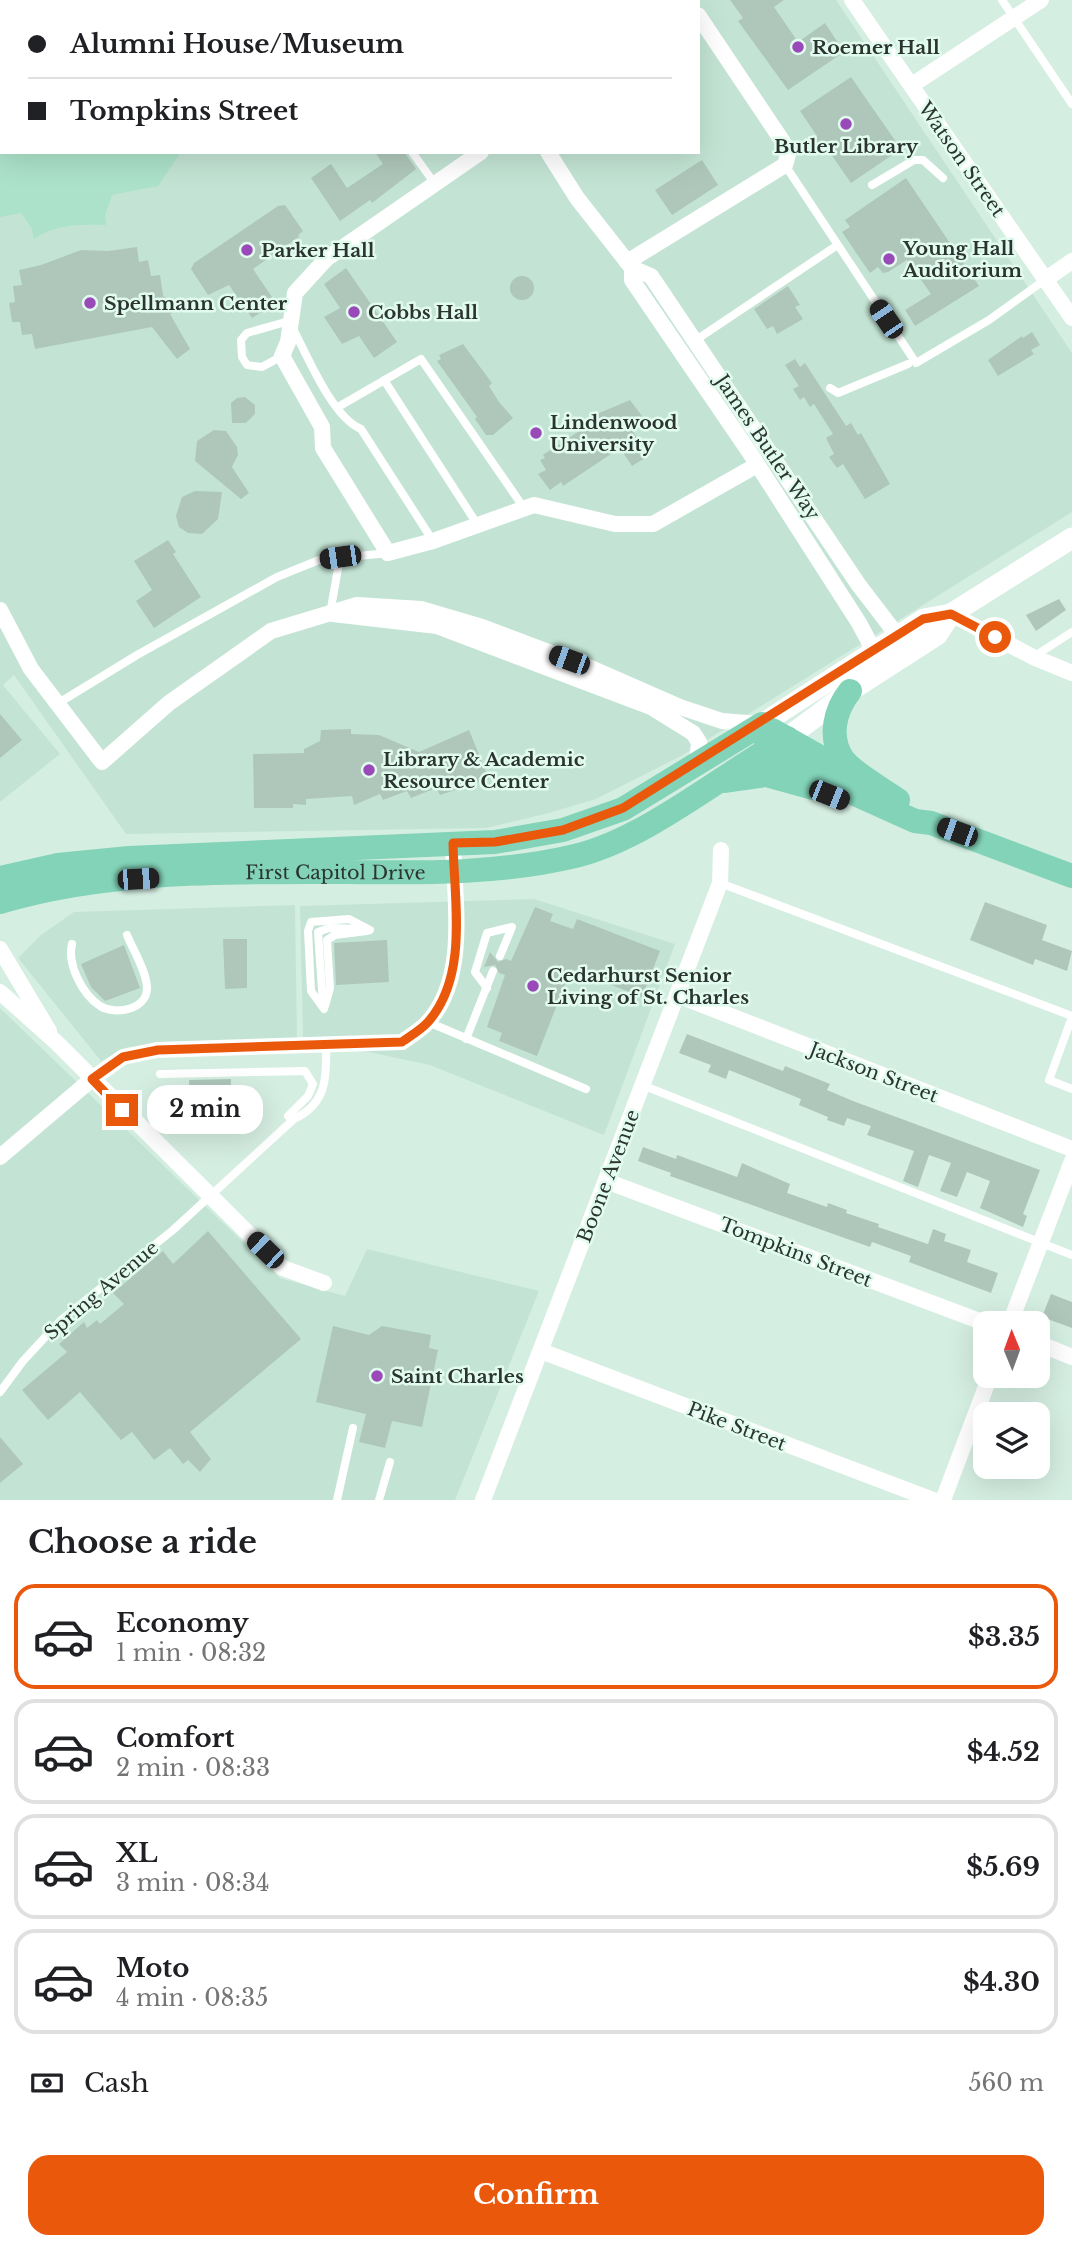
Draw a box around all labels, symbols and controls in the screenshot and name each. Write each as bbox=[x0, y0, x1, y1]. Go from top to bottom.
text: Alumni House/Museum bbox=[70, 28, 404, 60]
place label: Roemer Hall bbox=[812, 36, 940, 59]
marker: Roemer Hall bbox=[790, 39, 806, 55]
text: Tompkins Street bbox=[70, 95, 298, 127]
street label: Watson Street bbox=[913, 97, 1010, 222]
marker: Butler Library bbox=[838, 116, 854, 132]
place label: Butler Library bbox=[774, 135, 919, 158]
place label: Young Hall Auditorium bbox=[902, 237, 1022, 282]
place label: Parker Hall bbox=[261, 239, 375, 262]
marker: Parker Hall bbox=[239, 242, 255, 258]
marker: Young Hall Auditorium bbox=[881, 251, 897, 267]
place label: Spellmann Center bbox=[104, 292, 288, 315]
marker: Spellmann Center bbox=[82, 295, 98, 311]
car bbox=[866, 296, 907, 342]
place label: Cobbs Hall bbox=[368, 301, 478, 324]
marker: Cobbs Hall bbox=[346, 304, 362, 320]
street label: James Butler Way bbox=[709, 368, 825, 524]
place label: Lindenwood University bbox=[550, 411, 678, 456]
marker: Lindenwood University bbox=[528, 425, 544, 441]
car bbox=[318, 544, 363, 570]
route start bbox=[979, 621, 1011, 653]
car bbox=[546, 643, 593, 677]
place label: Library & Academic Resource Center bbox=[383, 748, 585, 793]
marker: Library & Academic Resource Center bbox=[361, 762, 377, 778]
car bbox=[806, 777, 853, 813]
car bbox=[934, 815, 981, 849]
street label: First Capitol Drive bbox=[245, 861, 426, 884]
car bbox=[117, 867, 160, 891]
place label: Cedarhurst Senior Living of St. Charles bbox=[547, 964, 749, 1009]
marker: Cedarhurst Senior Living of St. Charles bbox=[525, 978, 541, 994]
street label: Jackson Street bbox=[803, 1036, 942, 1108]
callout: 2 min bbox=[146, 1086, 262, 1134]
route end bbox=[106, 1094, 138, 1126]
text: 2 min bbox=[169, 1095, 241, 1123]
street label: Boone Avenue bbox=[573, 1106, 644, 1246]
street label: Tompkins Street bbox=[716, 1213, 876, 1292]
car bbox=[243, 1228, 288, 1272]
street label: Spring Avenue bbox=[40, 1236, 163, 1345]
north arrow bbox=[973, 1311, 1050, 1388]
map controls bbox=[973, 1311, 1050, 1479]
place label: Saint Charles bbox=[391, 1365, 524, 1388]
marker: Saint Charles bbox=[369, 1368, 385, 1384]
street label: Pike Street bbox=[684, 1397, 790, 1456]
button: layers bbox=[973, 1402, 1050, 1479]
text: Choose a ride bbox=[28, 1522, 257, 1562]
icon: car bbox=[32, 1605, 95, 1668]
text: Economy bbox=[116, 1607, 249, 1639]
text: $3.35 bbox=[968, 1621, 1040, 1653]
text: 1 min · 08:32 bbox=[116, 1639, 266, 1667]
icon: car bbox=[32, 1720, 95, 1783]
text: Comfort bbox=[116, 1722, 234, 1754]
text: $4.52 bbox=[967, 1736, 1040, 1768]
text: 2 min · 08:33 bbox=[116, 1754, 270, 1782]
icon: car bbox=[32, 1835, 95, 1898]
text: XL bbox=[116, 1837, 158, 1869]
text: $5.69 bbox=[966, 1851, 1040, 1883]
text: 3 min · 08:34 bbox=[116, 1869, 269, 1897]
icon: car bbox=[32, 1950, 95, 2013]
text: Moto bbox=[116, 1952, 189, 1984]
text: $4.30 bbox=[963, 1966, 1040, 1998]
text: 4 min · 08:35 bbox=[116, 1984, 268, 2012]
icon: cash bbox=[28, 2064, 66, 2102]
text: Cash bbox=[84, 2067, 149, 2099]
text: 560 m bbox=[968, 2069, 1044, 2097]
button: Confirm bbox=[28, 2155, 1044, 2235]

